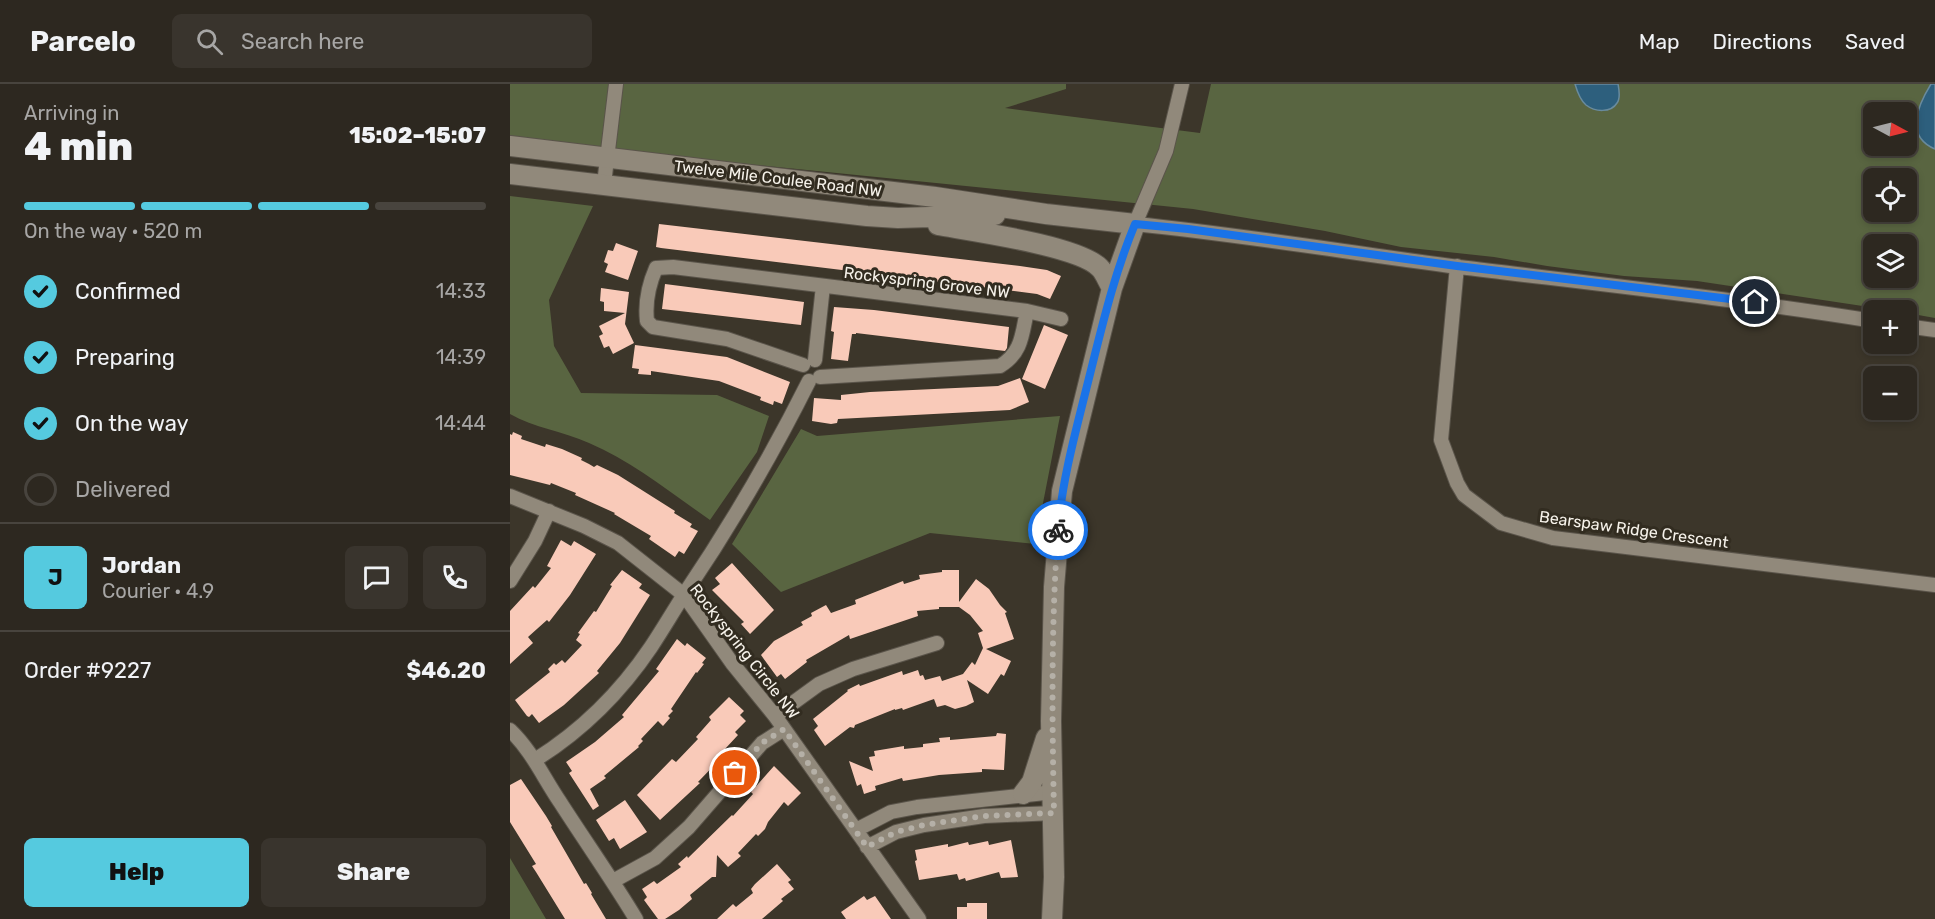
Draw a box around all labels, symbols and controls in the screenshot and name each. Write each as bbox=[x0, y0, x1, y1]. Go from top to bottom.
search box bbox=[172, 14, 592, 68]
text: Parcelo bbox=[30, 25, 136, 58]
icon: search bbox=[193, 25, 226, 58]
text: Search here bbox=[241, 28, 364, 55]
text: Map bbox=[1639, 29, 1680, 54]
text: Directions bbox=[1713, 29, 1812, 54]
text: Saved bbox=[1845, 29, 1905, 54]
text: Arriving in bbox=[24, 101, 119, 125]
north arrow bbox=[1863, 102, 1917, 156]
map controls bbox=[1863, 102, 1917, 420]
text: 15:02–15:07 bbox=[349, 122, 486, 149]
text: 4 min bbox=[24, 124, 133, 170]
street label: Twelve Mile Coulee Road NW bbox=[673, 156, 883, 201]
button: locate bbox=[1863, 168, 1917, 222]
text: On the way · 520 m bbox=[24, 219, 202, 243]
button: layers bbox=[1863, 234, 1917, 288]
street label: Rockyspring Grove NW bbox=[843, 263, 1011, 302]
icon: check bbox=[24, 275, 57, 308]
pin bbox=[1729, 276, 1780, 327]
text: Confirmed bbox=[75, 278, 181, 305]
text: 14:33 bbox=[436, 279, 486, 303]
icon: home bbox=[1738, 285, 1771, 318]
button: + bbox=[1863, 300, 1917, 354]
icon: check bbox=[24, 341, 57, 374]
text: Preparing bbox=[75, 344, 175, 371]
text: 14:39 bbox=[436, 345, 486, 369]
button: − bbox=[1863, 366, 1917, 420]
icon: check bbox=[24, 407, 57, 440]
text: On the way bbox=[75, 410, 189, 437]
text: 14:44 bbox=[435, 411, 486, 435]
text: Delivered bbox=[75, 476, 171, 503]
courier bbox=[1028, 500, 1088, 560]
street label: Bearspaw Ridge Crescent bbox=[1538, 507, 1730, 552]
icon: bike bbox=[1042, 514, 1075, 547]
button: chat bbox=[345, 546, 408, 609]
button: phone bbox=[423, 546, 486, 609]
text: Jordan bbox=[102, 552, 181, 579]
text: J bbox=[48, 564, 63, 591]
text: Courier · 4.9 bbox=[102, 579, 214, 603]
street label: Rockyspring Circle NW bbox=[686, 580, 803, 723]
text: Order #9227 bbox=[24, 657, 151, 684]
text: $46.20 bbox=[406, 657, 486, 684]
pin bbox=[709, 747, 760, 798]
icon: bag bbox=[718, 756, 751, 789]
button: Help bbox=[24, 838, 249, 907]
button: Share bbox=[261, 838, 486, 907]

